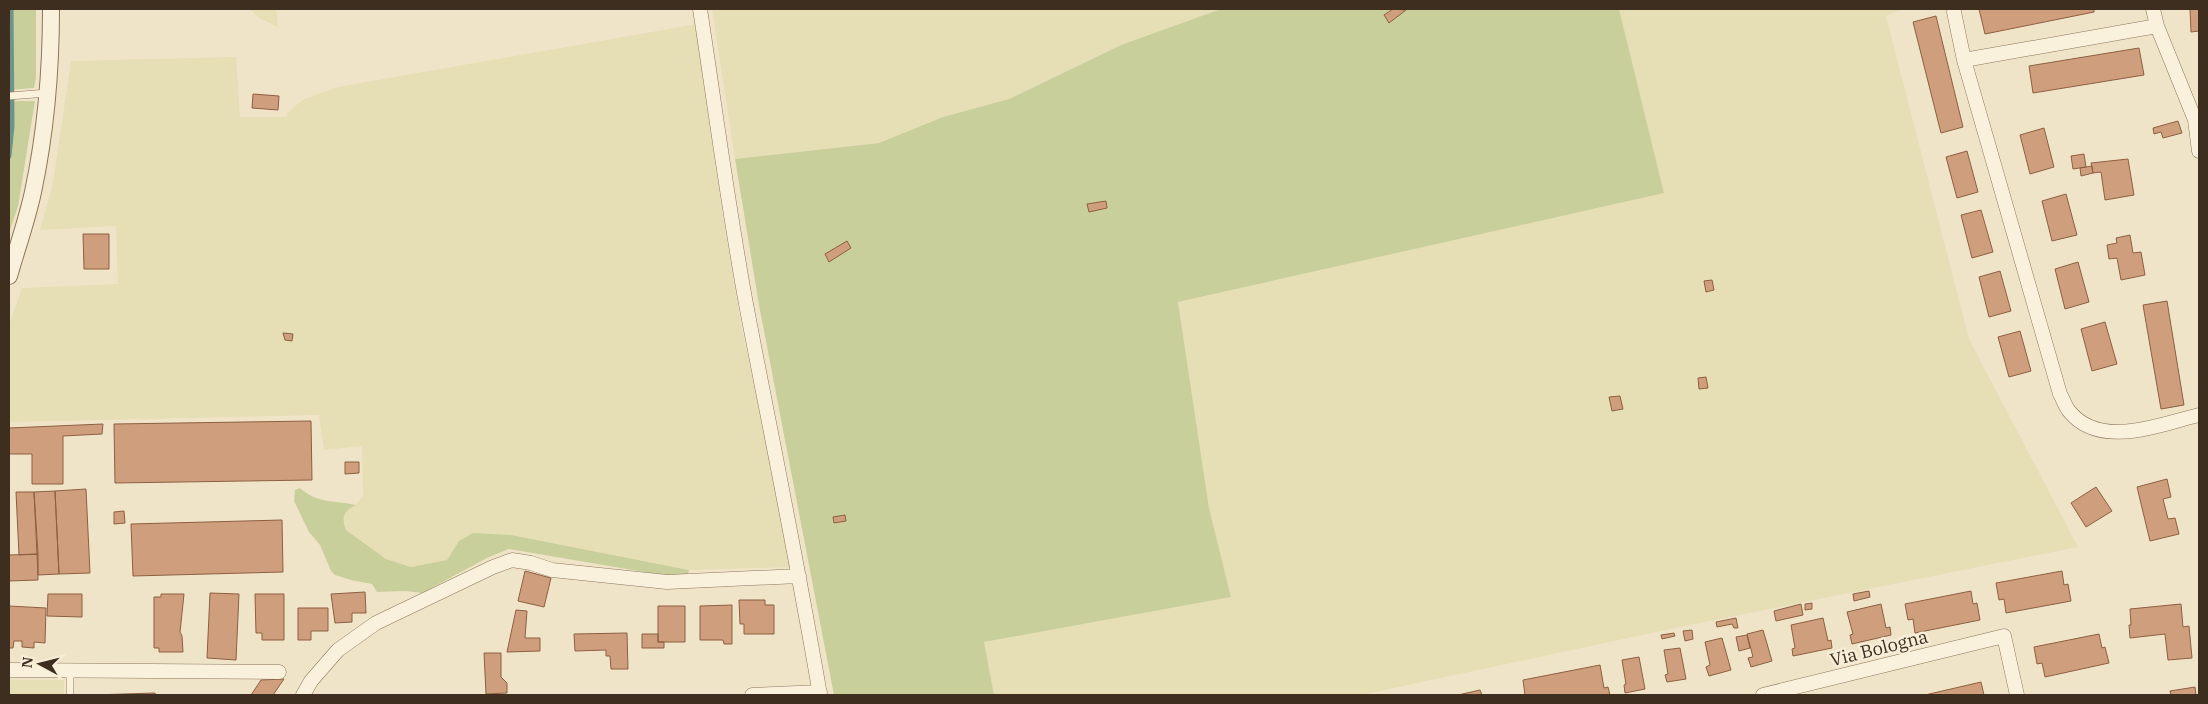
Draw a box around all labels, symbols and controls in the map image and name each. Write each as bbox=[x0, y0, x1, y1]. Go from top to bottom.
street label: Via Bologna bbox=[1828, 625, 1931, 671]
north arrow bbox=[15, 639, 65, 689]
text: N bbox=[17, 656, 37, 669]

